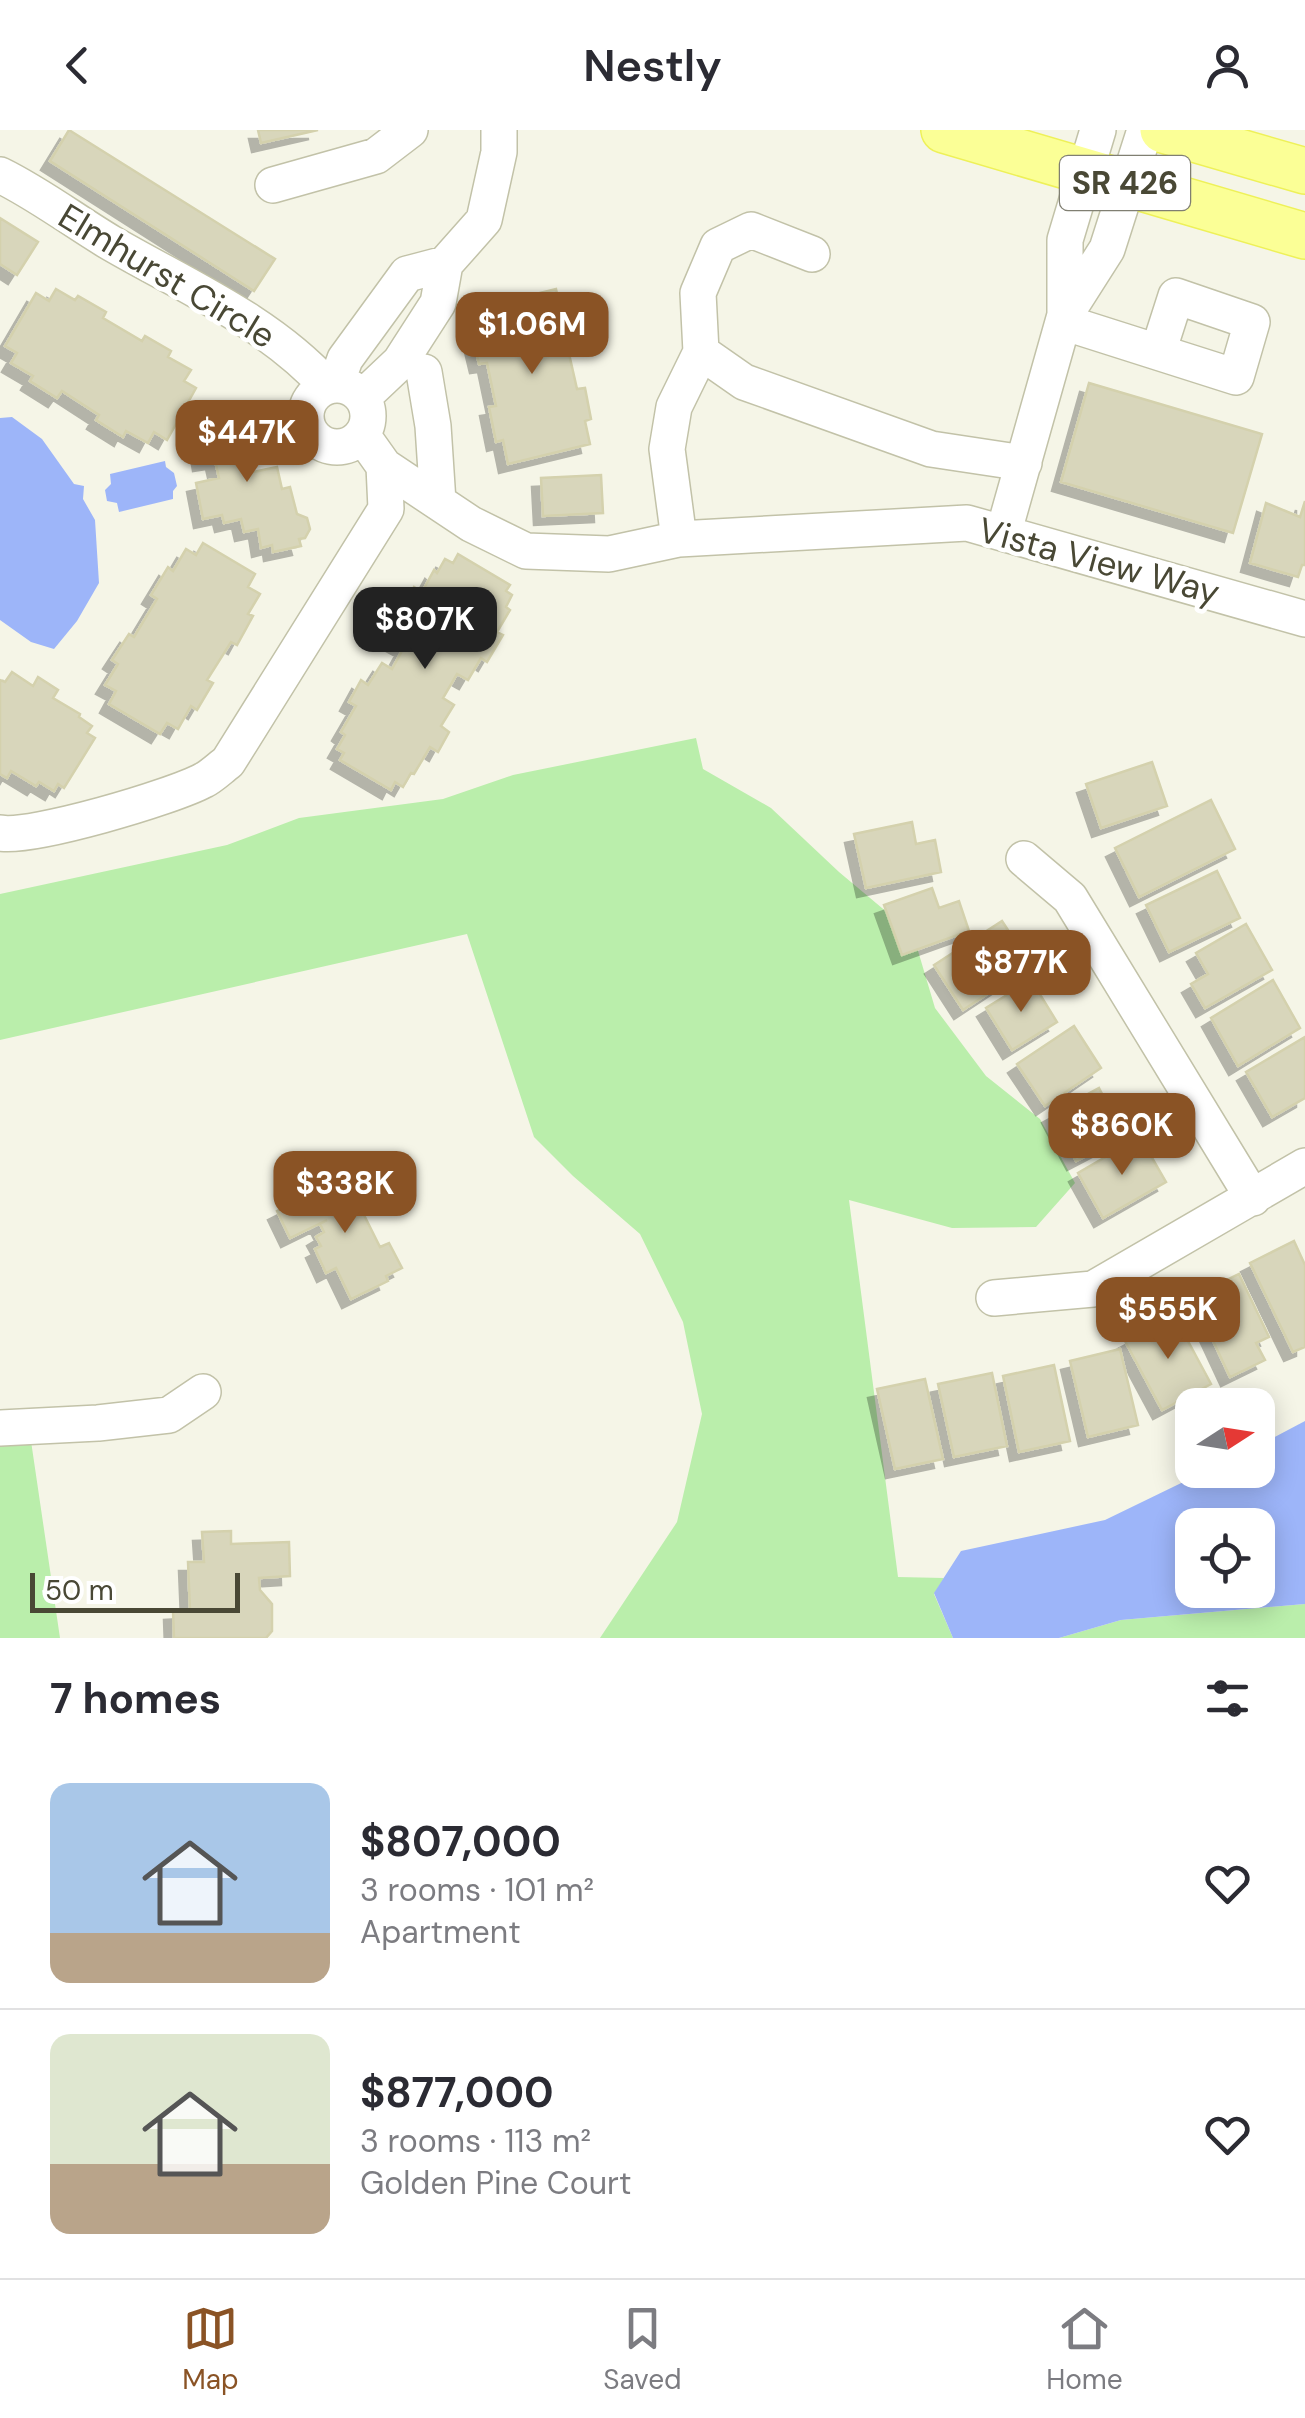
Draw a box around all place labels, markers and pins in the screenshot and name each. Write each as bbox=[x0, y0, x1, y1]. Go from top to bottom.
pin: $1.06M bbox=[451, 292, 613, 377]
pin: $447K bbox=[177, 400, 317, 485]
pin: $807K bbox=[355, 587, 495, 672]
pin: $877K bbox=[951, 930, 1091, 1015]
pin: $860K bbox=[1052, 1093, 1192, 1178]
pin: $338K bbox=[275, 1151, 415, 1236]
pin: $555K bbox=[1098, 1277, 1238, 1362]

